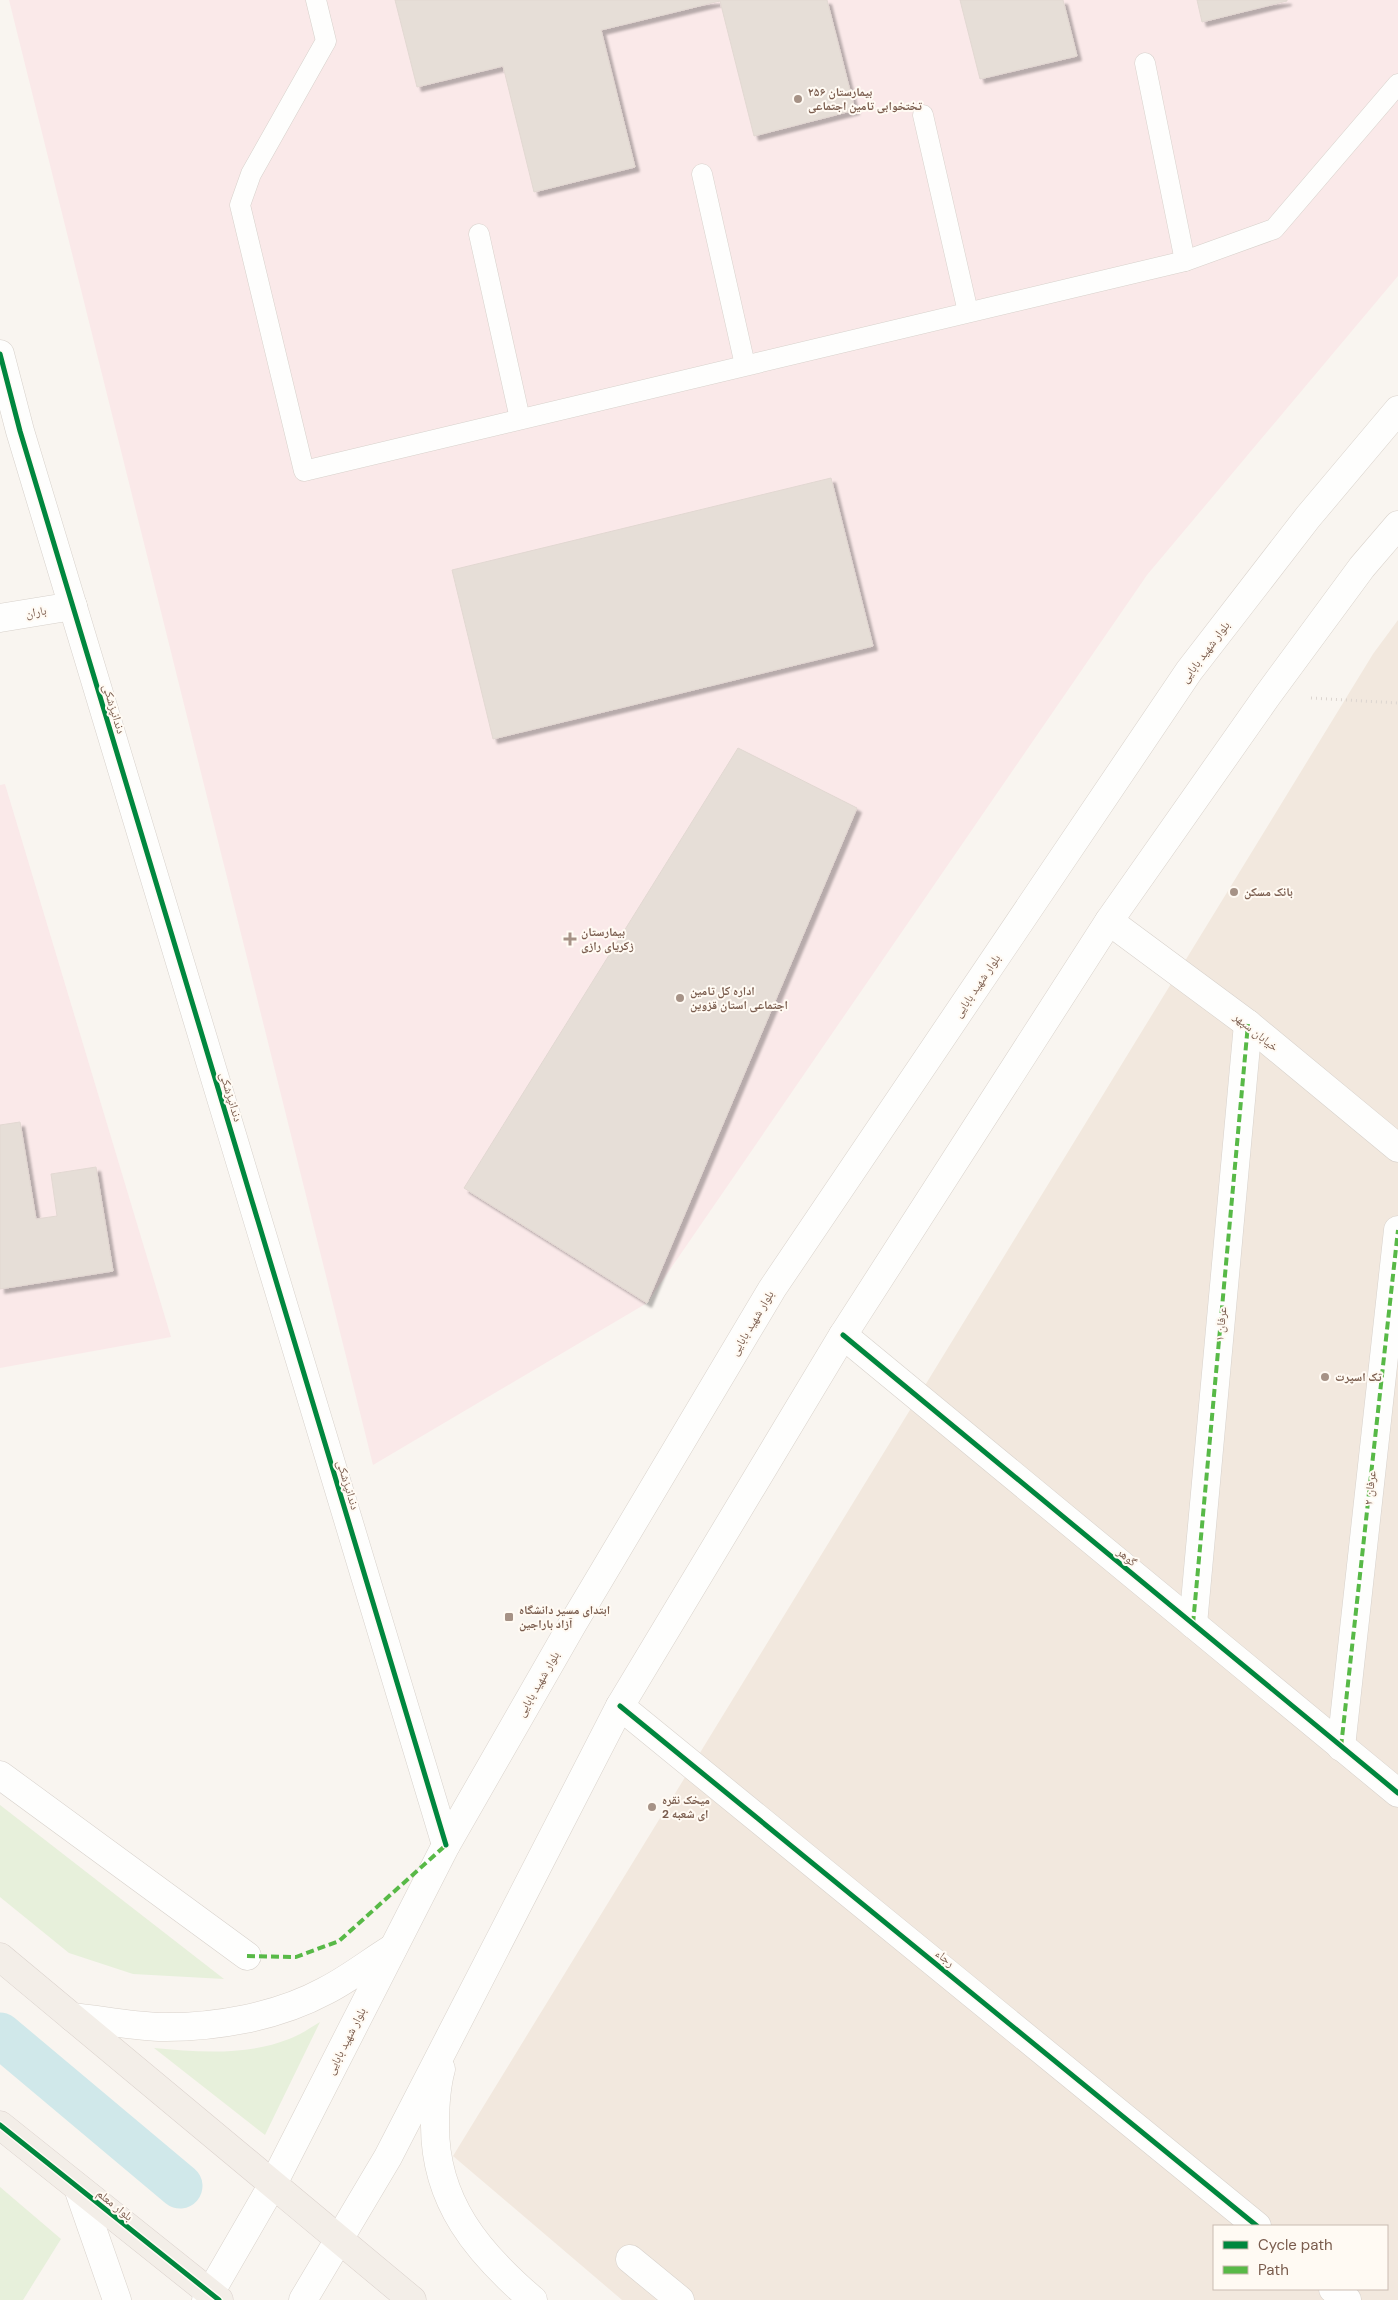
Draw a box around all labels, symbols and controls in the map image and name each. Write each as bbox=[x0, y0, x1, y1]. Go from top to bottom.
place label: بیمارستان ۲۵۶ تختخوابی تامین اجتماعی bbox=[808, 84, 923, 114]
marker: بیمارستان ۲۵۶ تختخوابی تامین اجتماعی bbox=[792, 93, 804, 105]
street label: باران bbox=[24, 602, 48, 622]
street label: بلوار شهید بابایی bbox=[1177, 618, 1233, 686]
street label: دندانپزشکی bbox=[99, 682, 129, 736]
place label: بانک مسکن bbox=[1244, 884, 1293, 900]
marker: بانک مسکن bbox=[1228, 886, 1240, 898]
place label: بیمارستان زکریای رازی bbox=[581, 924, 634, 954]
marker: بیمارستان زکریای رازی bbox=[563, 932, 577, 946]
street label: بلوار شهید بابایی bbox=[950, 951, 1004, 1021]
place label: اداره کل تامین اجتماعی استان قزوین bbox=[690, 983, 788, 1013]
marker: اداره کل تامین اجتماعی استان قزوین bbox=[674, 992, 686, 1004]
street label: خیابان سپهر bbox=[1230, 1008, 1282, 1055]
street label: دندانپزشکی bbox=[216, 1070, 246, 1124]
street label: بلوار شهید بابایی bbox=[726, 1287, 778, 1359]
street label: عرفان ۱ bbox=[1212, 1306, 1230, 1342]
place label: تک اسپرت bbox=[1335, 1369, 1382, 1385]
marker: تک اسپرت bbox=[1319, 1371, 1331, 1383]
street label: دندانپزشکی bbox=[333, 1458, 363, 1512]
street label: عرفان ۲ bbox=[1360, 1470, 1380, 1506]
street label: گوهر bbox=[1113, 1543, 1140, 1570]
place label: ابتدای مسیر دانشگاه آزاد باراجین bbox=[519, 1602, 610, 1632]
marker: ابتدای مسیر دانشگاه آزاد باراجین bbox=[503, 1611, 515, 1623]
street label: بلوار شهید بابایی bbox=[513, 1648, 563, 1720]
place label: میخک نقره ای شعبه 2 bbox=[662, 1792, 710, 1822]
marker: میخک نقره ای شعبه 2 bbox=[646, 1801, 658, 1813]
street label: رجاء bbox=[932, 1945, 958, 1971]
street label: بلوار شهید بابایی bbox=[322, 2005, 370, 2077]
street label: بلوار معلم bbox=[94, 2185, 136, 2225]
legend bbox=[1213, 2225, 1388, 2290]
text: Cycle path bbox=[1258, 2235, 1333, 2255]
text: Path bbox=[1258, 2260, 1289, 2280]

